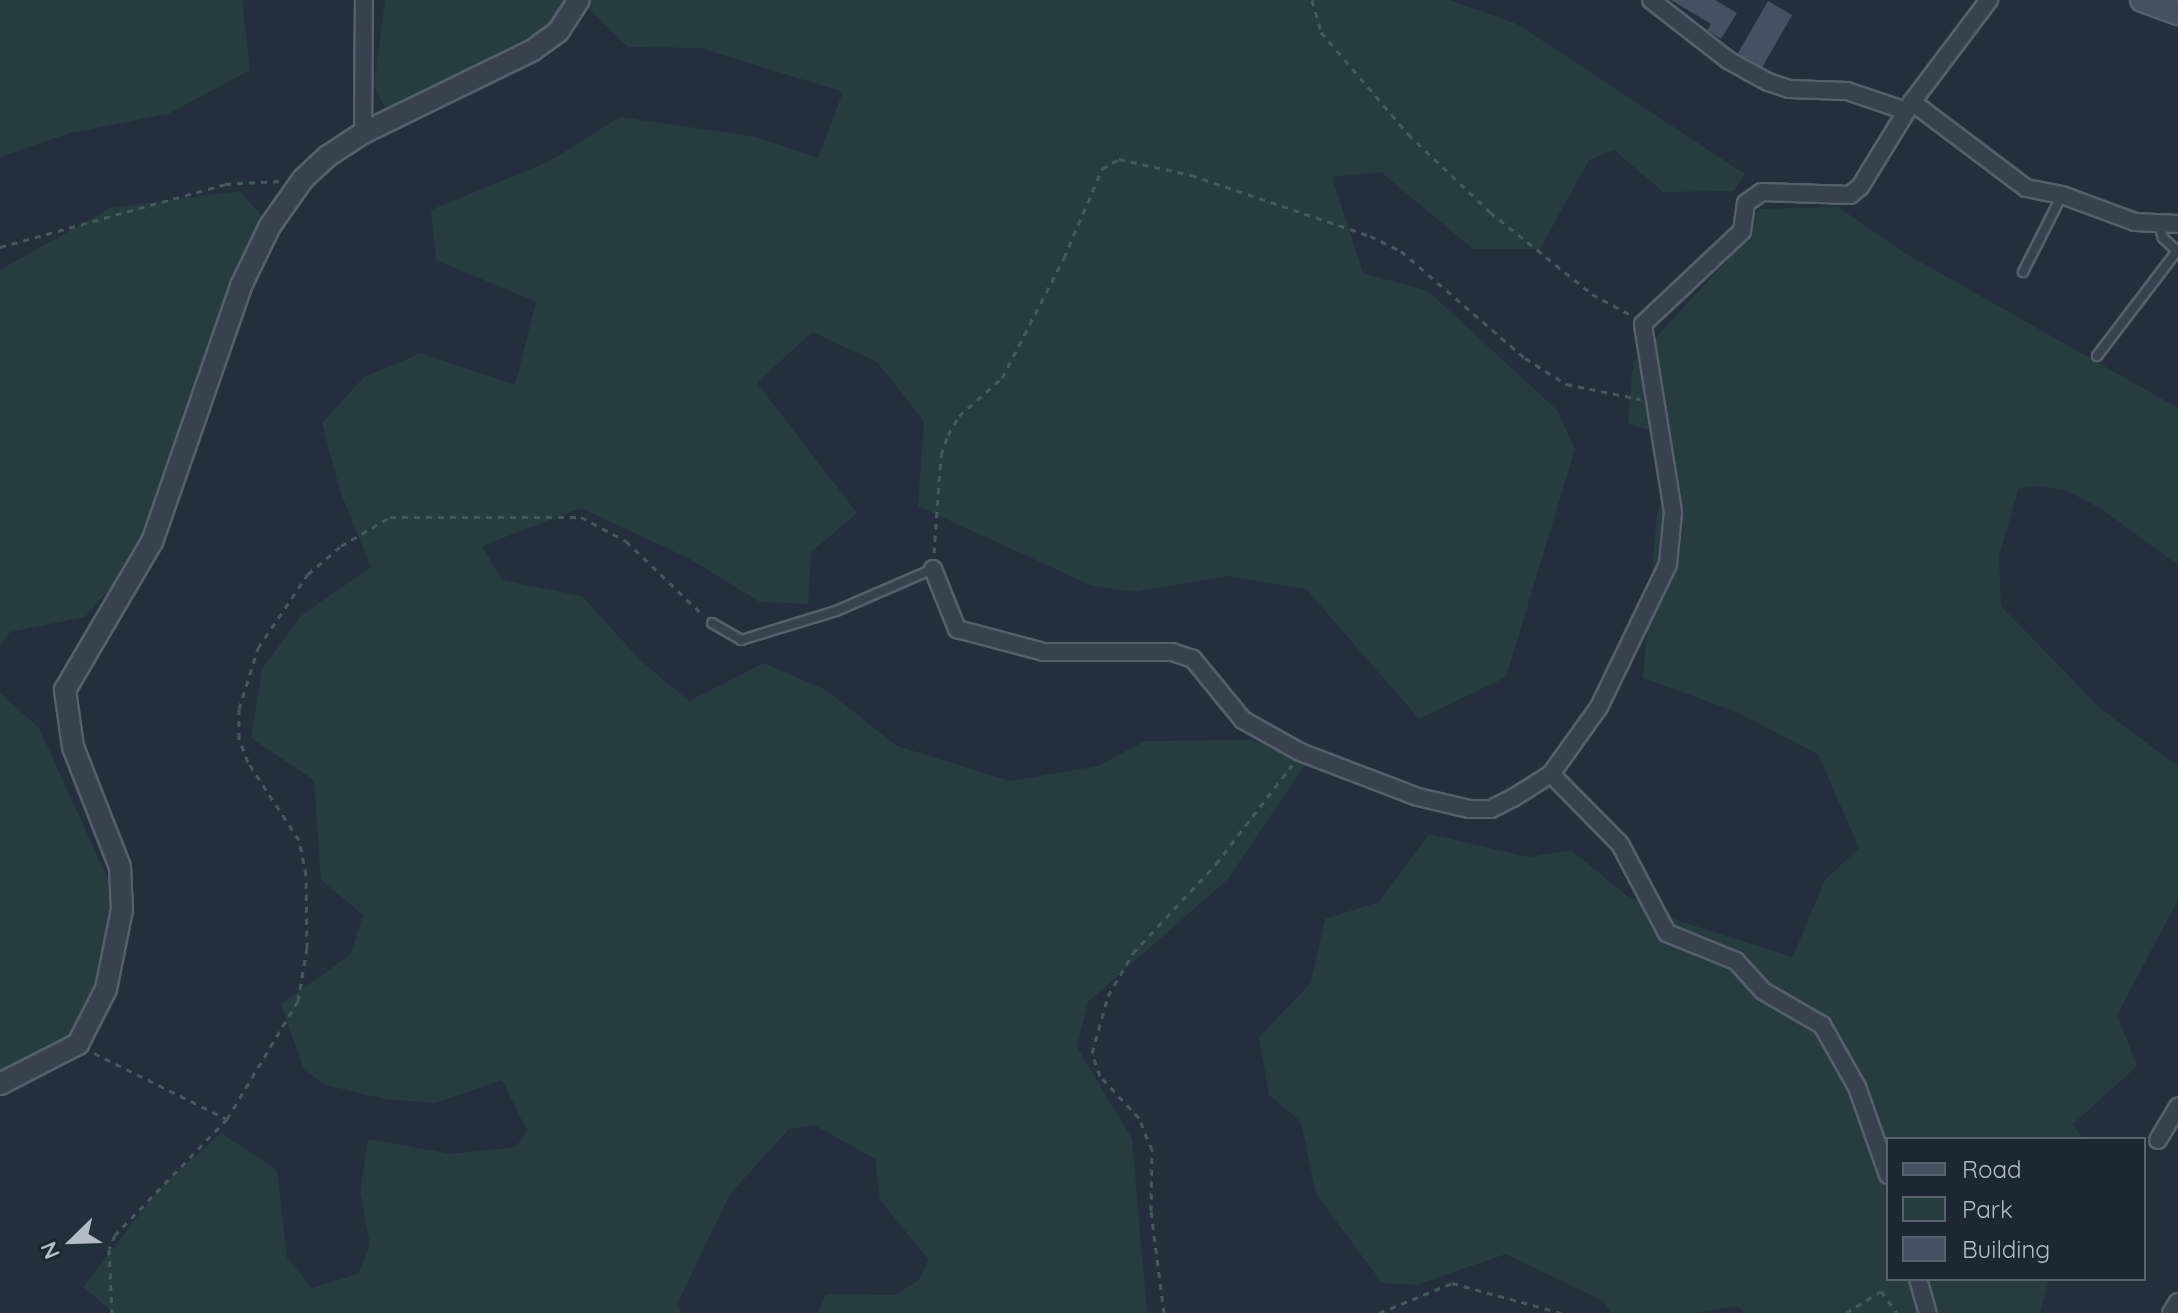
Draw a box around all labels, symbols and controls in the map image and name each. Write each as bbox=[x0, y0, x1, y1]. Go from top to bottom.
legend bbox=[1886, 1137, 2146, 1281]
text: Road bbox=[1962, 1154, 2022, 1184]
text: Park bbox=[1962, 1194, 2013, 1224]
north arrow bbox=[32, 1201, 112, 1281]
text: Building bbox=[1962, 1234, 2050, 1264]
text: N bbox=[34, 1237, 66, 1263]

